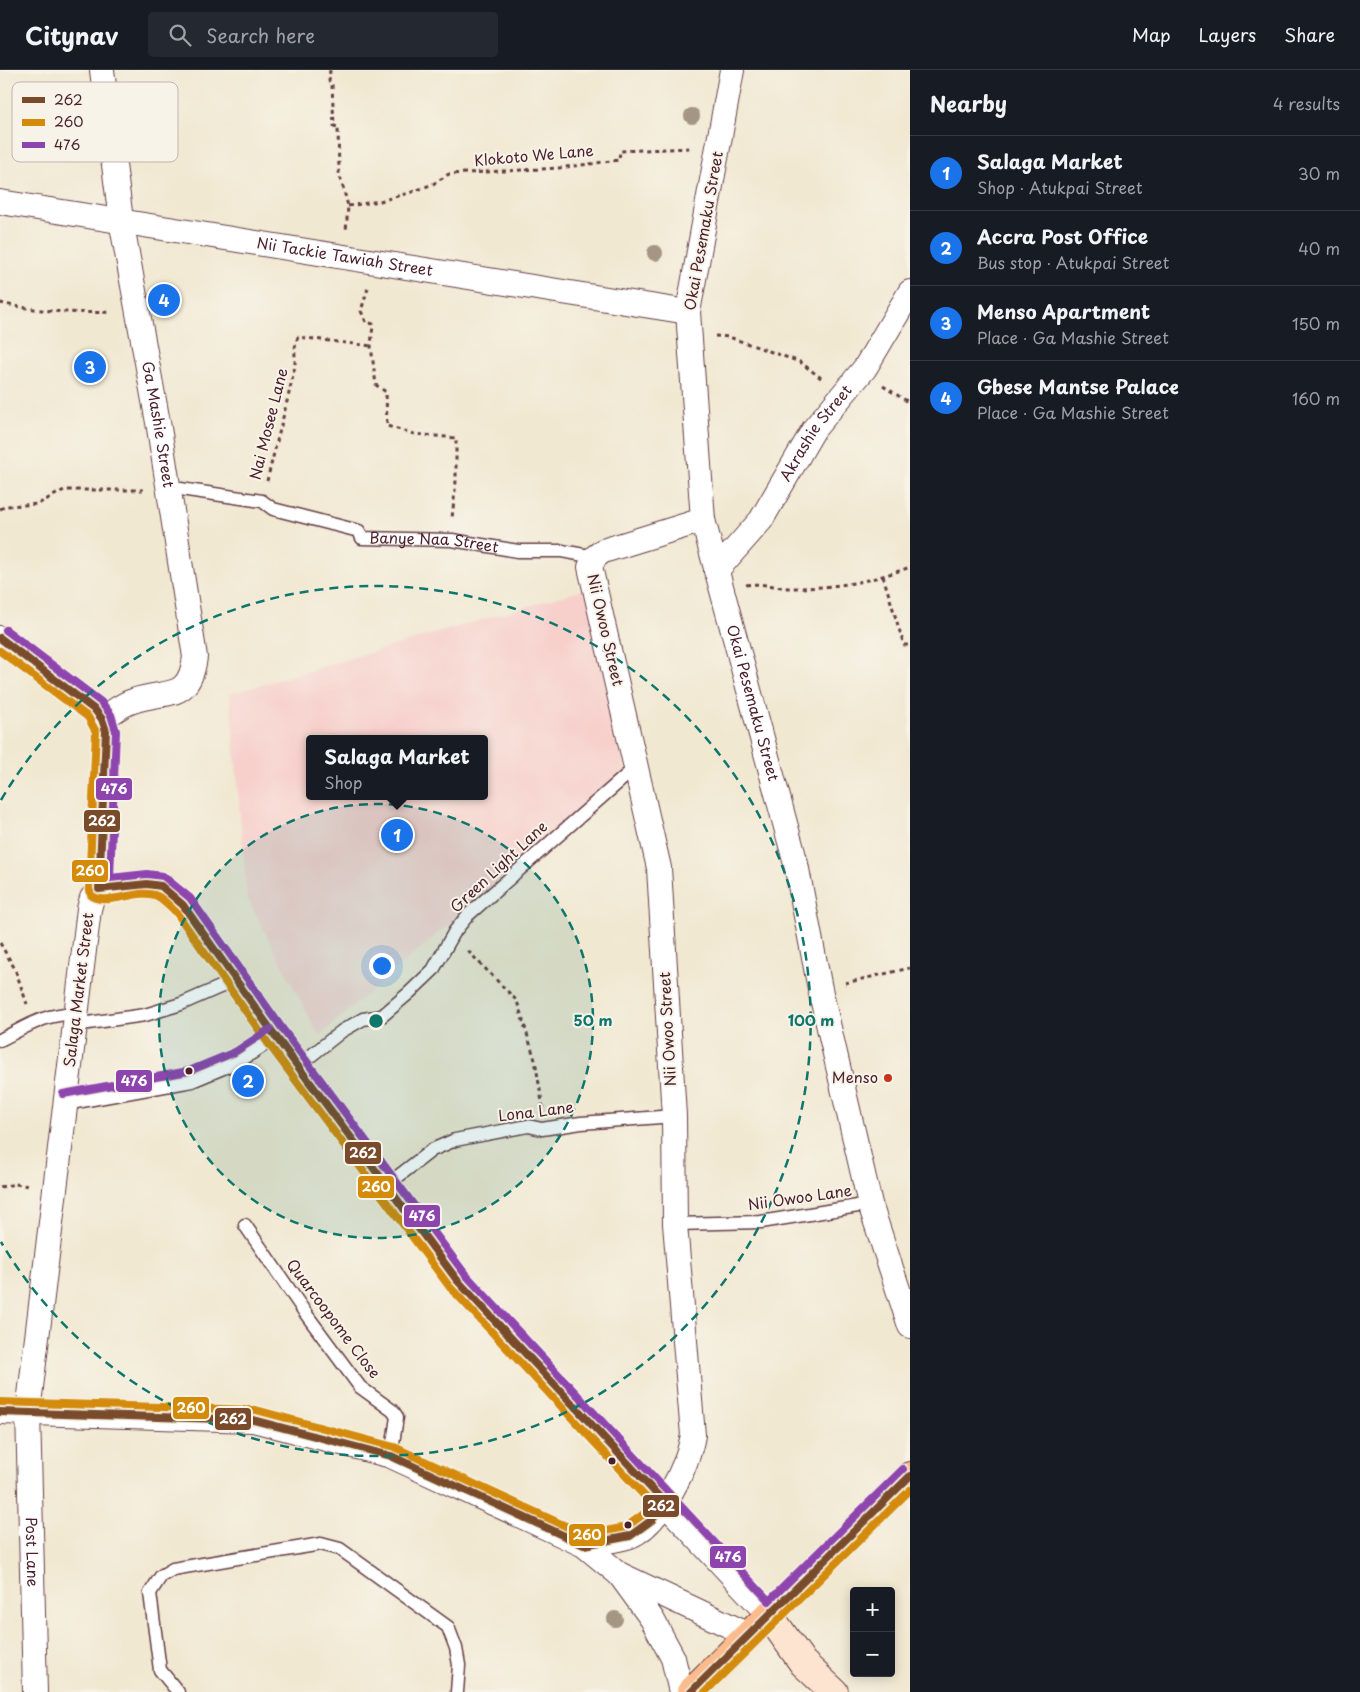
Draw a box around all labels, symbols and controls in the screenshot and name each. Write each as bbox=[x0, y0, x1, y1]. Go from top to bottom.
search box bbox=[148, 12, 498, 57]
text: Citynav bbox=[25, 17, 118, 53]
icon: search bbox=[166, 21, 194, 49]
text: Search here bbox=[206, 21, 315, 49]
text: Map bbox=[1132, 21, 1171, 48]
text: Layers bbox=[1199, 21, 1256, 48]
text: Share bbox=[1284, 21, 1335, 48]
legend bbox=[12, 82, 178, 162]
text: Nearby bbox=[930, 87, 1007, 119]
text: 262 bbox=[54, 89, 83, 110]
text: 4 results bbox=[1273, 91, 1340, 115]
text: 260 bbox=[54, 111, 83, 132]
text: 476 bbox=[54, 134, 80, 155]
street label: Klokoto We Lane bbox=[473, 138, 594, 171]
text: Salaga Market bbox=[977, 147, 1123, 175]
street label: Okai Pesemaku Street bbox=[677, 149, 728, 312]
text: 1 bbox=[942, 161, 950, 185]
text: 30 m bbox=[1298, 161, 1340, 185]
text: Shop · Atukpai Street bbox=[977, 175, 1142, 199]
text: Accra Post Office bbox=[977, 222, 1148, 250]
street label: Nii Tackie Tawiah Street bbox=[255, 230, 435, 281]
text: 2 bbox=[940, 236, 952, 260]
text: 40 m bbox=[1298, 236, 1340, 260]
text: Bus stop · Atukpai Street bbox=[977, 250, 1169, 274]
pin: 4 bbox=[148, 281, 180, 319]
text: Menso Apartment bbox=[977, 297, 1150, 325]
text: 3 bbox=[941, 311, 951, 335]
text: 150 m bbox=[1292, 311, 1340, 335]
text: Place · Ga Mashie Street bbox=[977, 325, 1169, 349]
pin: 3 bbox=[74, 348, 106, 386]
street label: Ga Mashie Street bbox=[137, 359, 181, 489]
street label: Nai Mosee Lane bbox=[243, 365, 293, 482]
text: Gbese Mantse Palace bbox=[977, 372, 1179, 400]
street label: Akrashie Street bbox=[773, 379, 857, 485]
text: 4 bbox=[941, 386, 951, 410]
text: 160 m bbox=[1292, 386, 1340, 410]
text: Place · Ga Mashie Street bbox=[977, 400, 1169, 424]
street label: Banye Naa Street bbox=[369, 525, 500, 558]
street label: Nii Owoo Street bbox=[582, 571, 631, 688]
street label: Okai Pesemaku Street bbox=[722, 622, 786, 783]
popup bbox=[306, 735, 488, 800]
text: Salaga Market bbox=[324, 742, 470, 770]
text: Shop bbox=[324, 770, 363, 794]
line badge: 476 bbox=[95, 777, 133, 801]
text: 476 bbox=[101, 778, 127, 799]
line badge: 262 bbox=[83, 809, 121, 833]
text: 262 bbox=[88, 810, 116, 831]
street label: Green Light Lane bbox=[444, 815, 552, 917]
pin: 1 bbox=[381, 816, 413, 854]
line badge: 260 bbox=[71, 859, 109, 883]
text: 260 bbox=[75, 860, 105, 881]
street label: Salaga Market Street bbox=[57, 911, 98, 1068]
your location bbox=[369, 953, 395, 979]
street label: Nii Owoo Street bbox=[652, 971, 681, 1087]
text: 50 m bbox=[574, 1008, 612, 1031]
text: 100 m bbox=[788, 1008, 834, 1031]
centre of rings bbox=[367, 1012, 385, 1030]
pin: 2 bbox=[232, 1062, 264, 1100]
place label: Menso bbox=[832, 1065, 878, 1088]
unlabelled marker bbox=[184, 1066, 194, 1076]
line badge: 476 bbox=[115, 1069, 153, 1093]
text: 476 bbox=[121, 1070, 147, 1091]
marker: Menso bbox=[882, 1072, 894, 1084]
street label: Lona Lane bbox=[497, 1094, 575, 1127]
line badge: 262 bbox=[344, 1141, 382, 1165]
text: 262 bbox=[349, 1142, 377, 1163]
line badge: 260 bbox=[357, 1175, 395, 1199]
text: 260 bbox=[361, 1176, 391, 1197]
street label: Nii Owoo Lane bbox=[746, 1178, 853, 1215]
line badge: 476 bbox=[403, 1204, 441, 1228]
text: 476 bbox=[409, 1205, 435, 1226]
street label: Quarcoopome Close bbox=[282, 1254, 387, 1383]
line badge: 260 bbox=[172, 1396, 210, 1420]
text: 260 bbox=[176, 1397, 206, 1418]
line badge: 262 bbox=[214, 1407, 252, 1431]
text: 262 bbox=[219, 1408, 247, 1429]
unlabelled marker bbox=[607, 1456, 617, 1466]
line badge: 262 bbox=[642, 1494, 680, 1518]
text: 262 bbox=[647, 1495, 675, 1516]
street label: Post Lane bbox=[21, 1517, 45, 1587]
unlabelled marker bbox=[623, 1520, 633, 1530]
line badge: 260 bbox=[568, 1523, 606, 1547]
text: 260 bbox=[572, 1524, 602, 1545]
line badge: 476 bbox=[709, 1545, 747, 1569]
text: 476 bbox=[715, 1546, 741, 1567]
map controls bbox=[850, 1587, 895, 1677]
button: + bbox=[850, 1587, 895, 1632]
button: − bbox=[850, 1632, 895, 1677]

